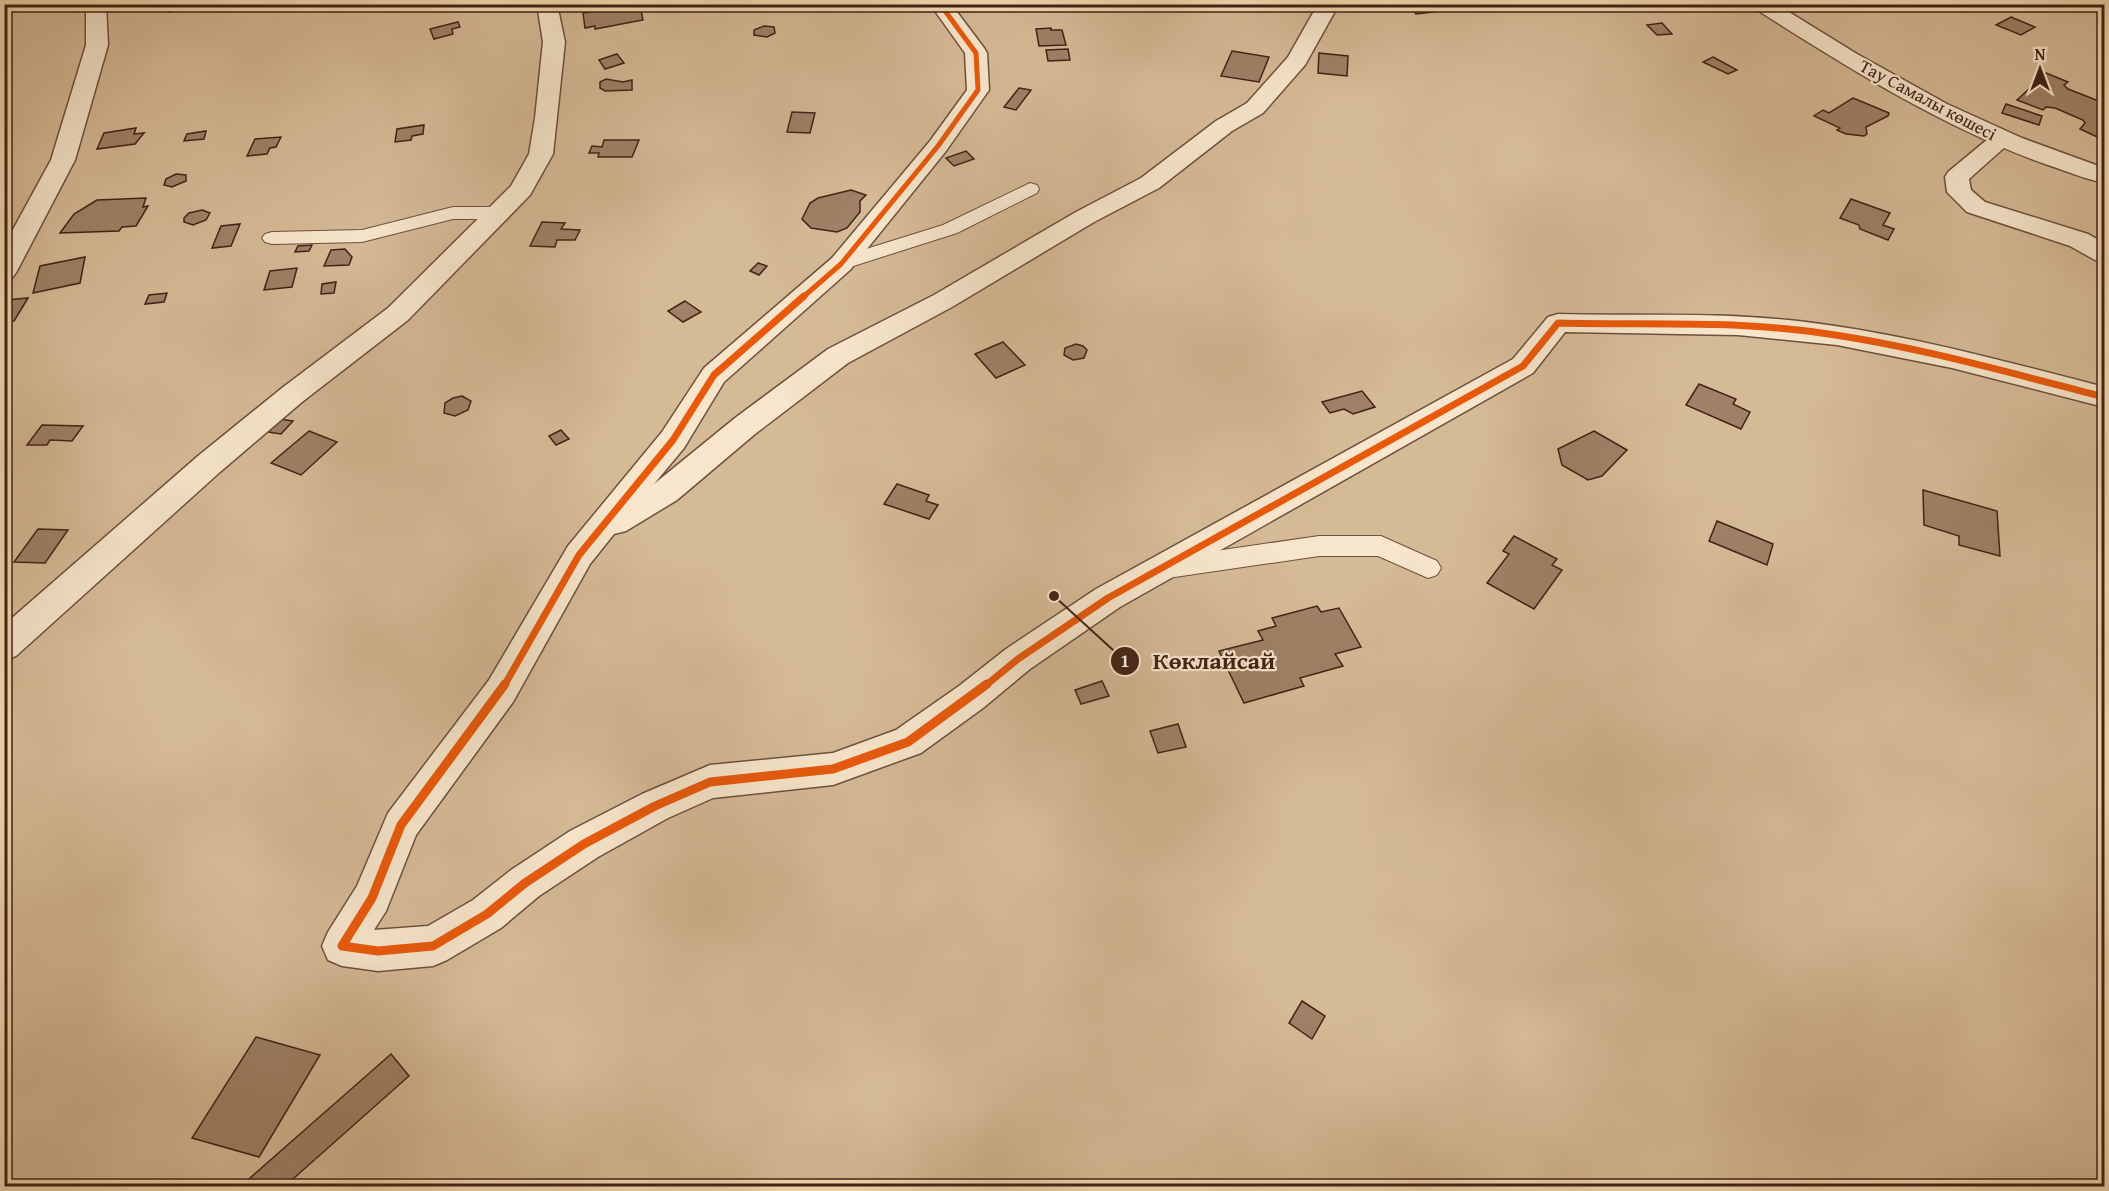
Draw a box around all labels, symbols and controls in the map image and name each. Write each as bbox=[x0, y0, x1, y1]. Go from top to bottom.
north arrow bbox=[2010, 39, 2070, 99]
text: N bbox=[2035, 42, 2046, 66]
street label: Тау Самалы көшесі bbox=[1855, 52, 2002, 147]
callout: Көклайсай bbox=[1110, 640, 1287, 682]
text: Көклайсай bbox=[1153, 643, 1275, 678]
text: 1 bbox=[1120, 647, 1130, 674]

